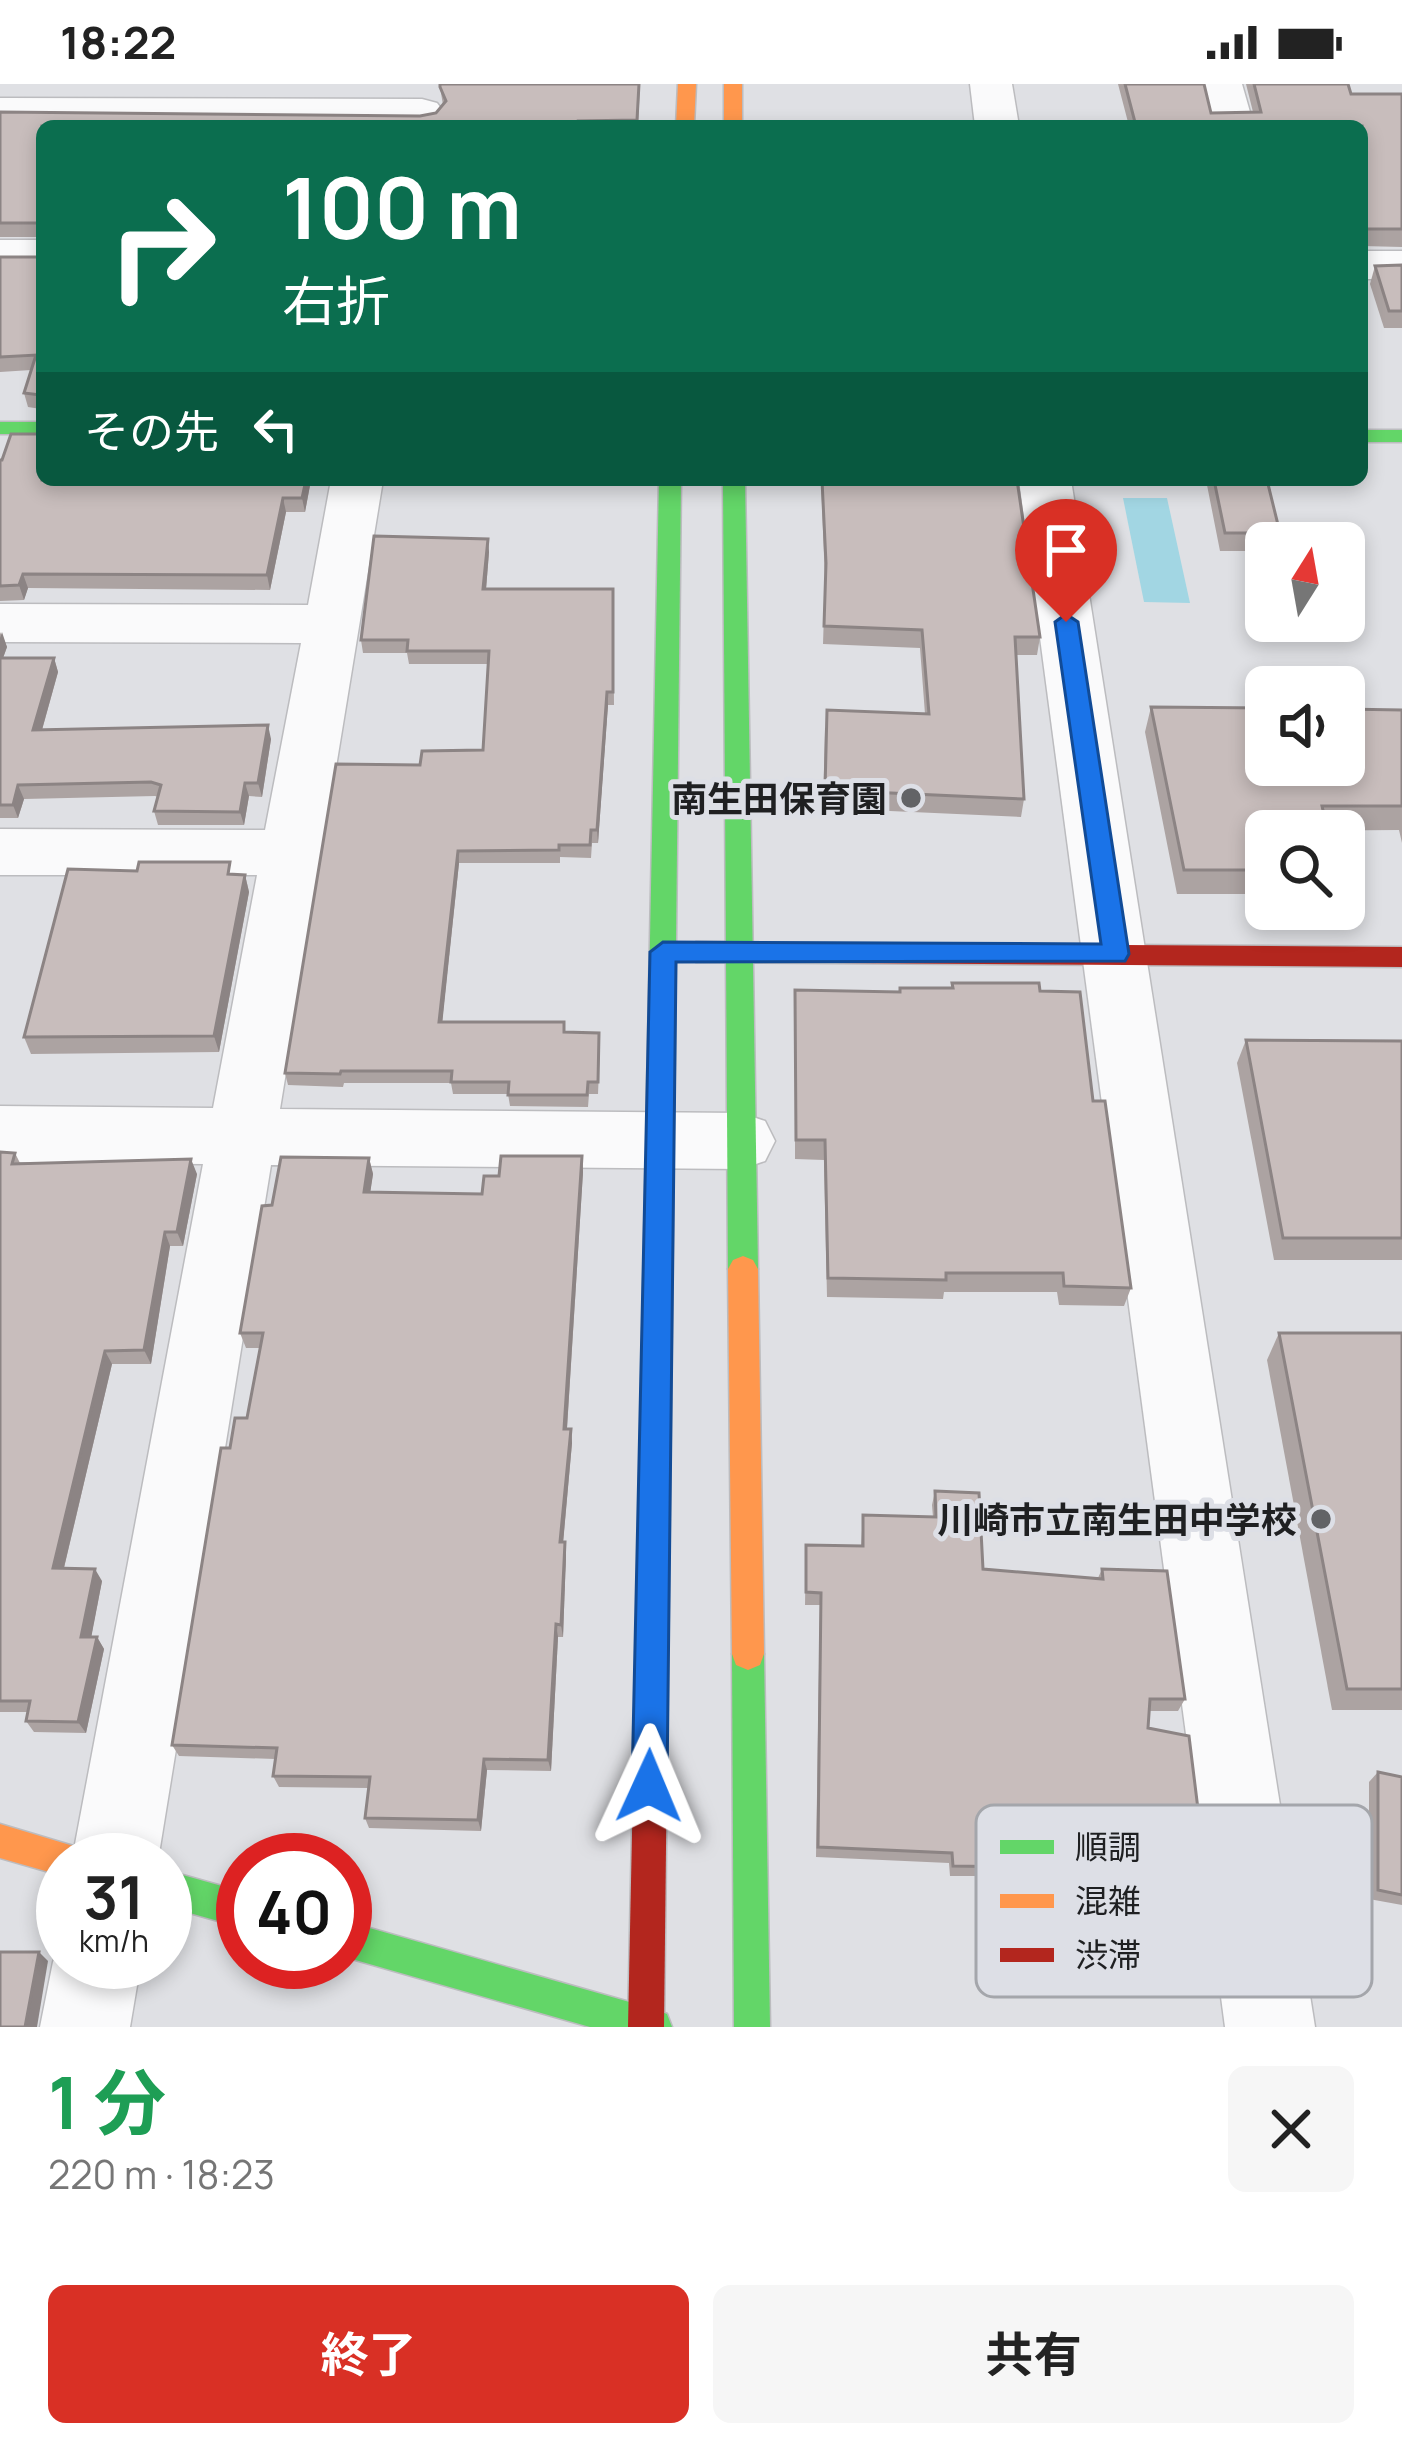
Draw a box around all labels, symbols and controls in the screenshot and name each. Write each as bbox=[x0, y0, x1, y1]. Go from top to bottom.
text: 18:22 bbox=[60, 11, 176, 73]
text: 100 m bbox=[282, 149, 522, 264]
icon: right bbox=[84, 168, 240, 324]
text: 右折 bbox=[282, 263, 390, 337]
icon: left bbox=[243, 396, 309, 462]
text: その先 bbox=[84, 400, 219, 462]
pin bbox=[1015, 499, 1117, 622]
icon: arrive bbox=[1033, 517, 1099, 583]
north arrow bbox=[1245, 522, 1365, 642]
map controls bbox=[1245, 522, 1365, 930]
button: sound bbox=[1245, 666, 1365, 786]
place label: 南生田保育園 bbox=[671, 774, 887, 823]
marker: 南生田保育園 bbox=[898, 785, 924, 811]
button: search bbox=[1245, 810, 1365, 930]
place label: 川崎市立南生田中学校 bbox=[937, 1495, 1297, 1544]
marker: 川崎市立南生田中学校 bbox=[1308, 1506, 1334, 1532]
position arrow bbox=[586, 1723, 712, 1849]
legend bbox=[976, 1805, 1372, 1997]
text: 順調 bbox=[1075, 1824, 1141, 1869]
speed limit sign: 40 bbox=[216, 1833, 372, 1989]
text: 31 bbox=[83, 1855, 145, 1937]
text: 混雑 bbox=[1075, 1878, 1141, 1923]
text: km/h bbox=[79, 1920, 149, 1961]
text: 渋滞 bbox=[1075, 1932, 1141, 1977]
text: 1 分 bbox=[48, 2052, 166, 2151]
button: close bbox=[1228, 2066, 1354, 2192]
text: 220 m · 18:23 bbox=[48, 2147, 275, 2201]
button: 終了 bbox=[48, 2285, 689, 2423]
button: 共有 bbox=[713, 2285, 1354, 2423]

